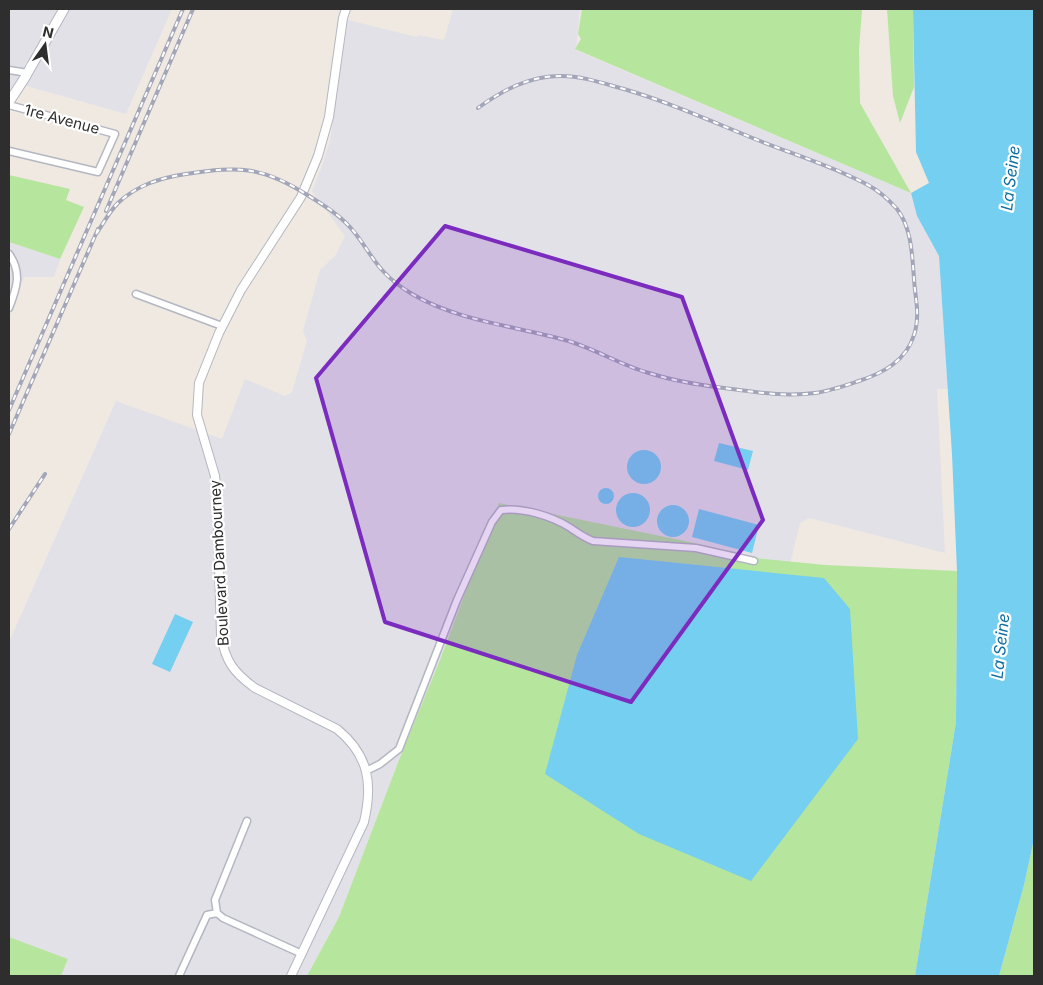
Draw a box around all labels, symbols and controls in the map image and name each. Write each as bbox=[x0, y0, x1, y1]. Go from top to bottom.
north arrow bbox=[20, 20, 70, 70]
text: N bbox=[41, 22, 55, 41]
street label: 1re Avenue bbox=[22, 100, 102, 138]
water label: La Seine bbox=[996, 144, 1024, 212]
street label: Boulevard Dambourney bbox=[205, 479, 233, 647]
water label: La Seine bbox=[987, 612, 1013, 680]

